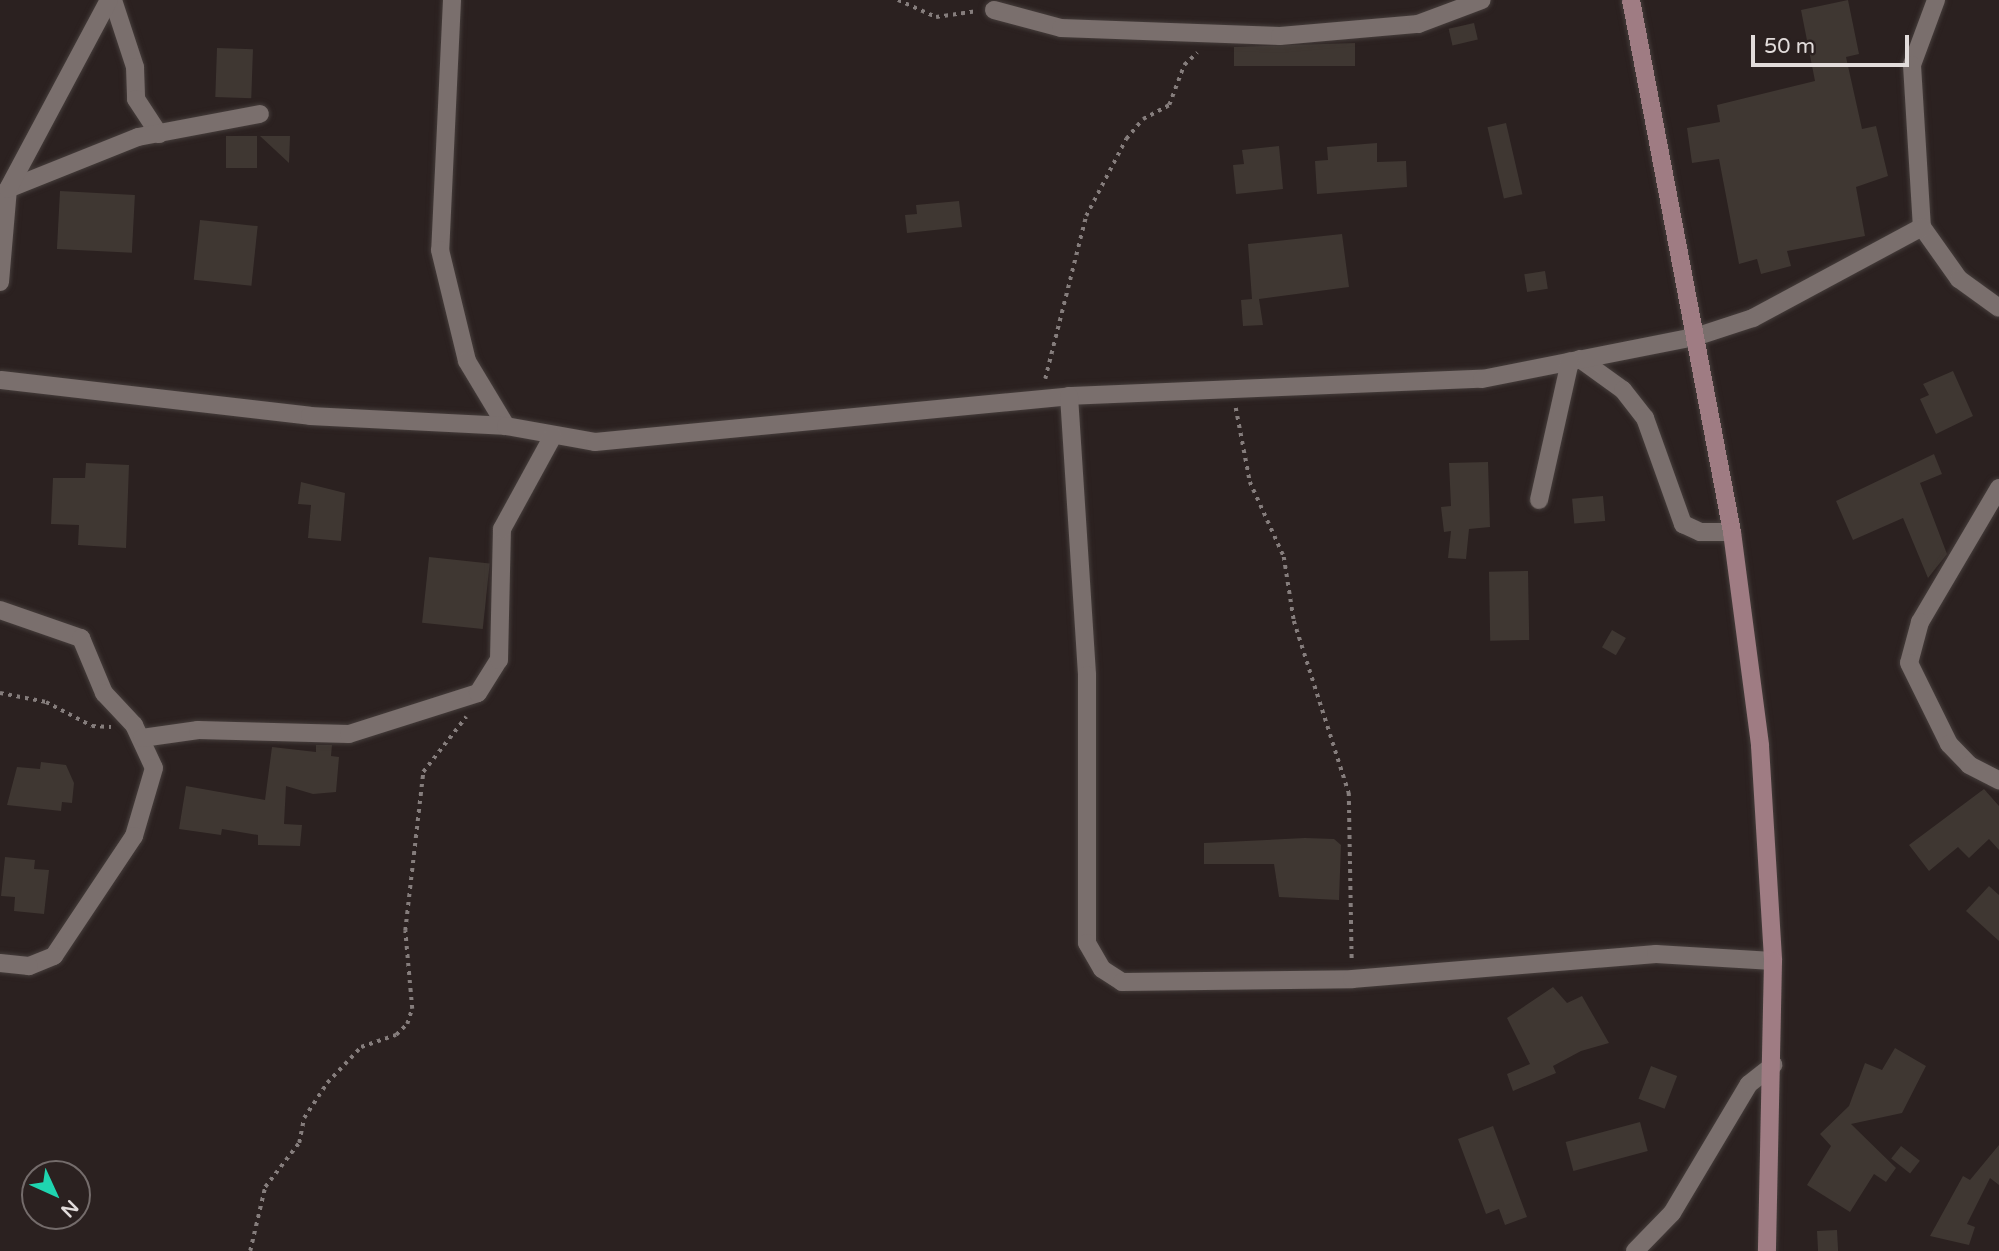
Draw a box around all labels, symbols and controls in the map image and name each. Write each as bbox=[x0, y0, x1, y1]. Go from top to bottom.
scale bar bbox=[1754, 21, 1912, 65]
text: 50 m bbox=[1764, 34, 1815, 59]
north arrow bbox=[21, 1160, 91, 1230]
text: N bbox=[56, 1195, 83, 1222]

